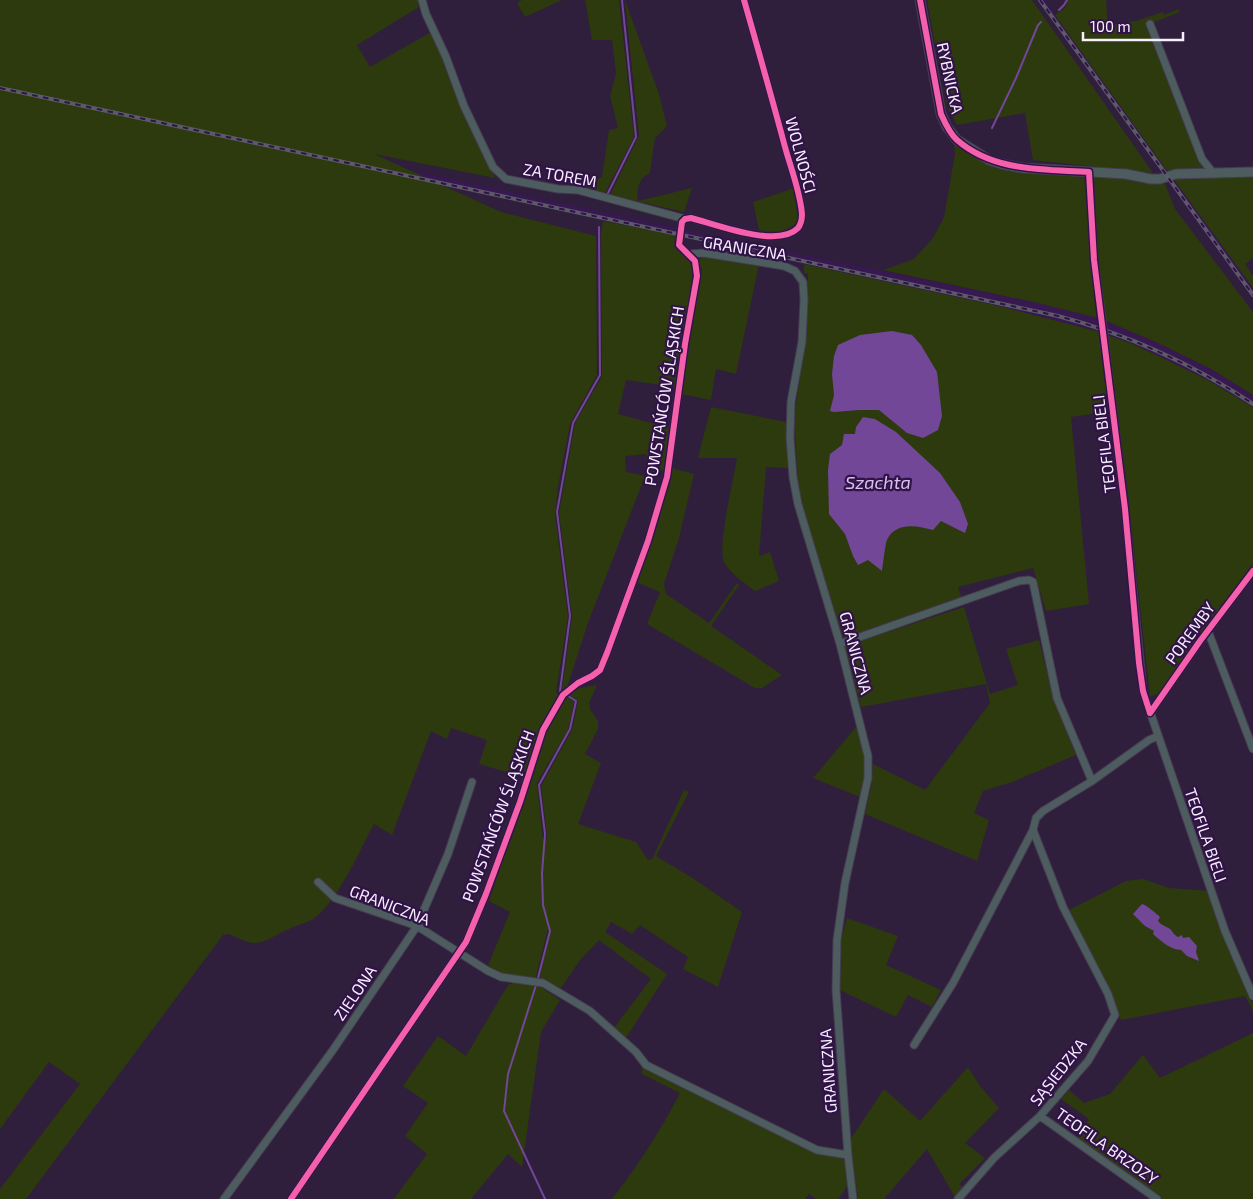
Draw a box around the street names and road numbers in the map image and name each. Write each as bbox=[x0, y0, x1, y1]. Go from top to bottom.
street label: RYBNICKA bbox=[934, 40, 967, 115]
street label: WOLNOŚCI bbox=[782, 115, 821, 195]
street label: ZA TOREM bbox=[522, 159, 598, 190]
street label: GRANICZNA bbox=[702, 231, 788, 264]
street label: POWSTAŃCÓW ŚLĄSKICH bbox=[640, 305, 687, 487]
street label: TEOFILA BIELI bbox=[1088, 394, 1119, 494]
street label: POREMBY bbox=[1161, 598, 1218, 667]
street label: GRANICZNA bbox=[836, 609, 877, 696]
street label: POWSTAŃCÓW ŚLĄSKICH bbox=[458, 727, 538, 904]
street label: TEOFILA BIELI bbox=[1181, 785, 1231, 885]
street label: GRANICZNA bbox=[347, 880, 433, 929]
street label: ZIELONA bbox=[329, 962, 380, 1024]
street label: GRANICZNA bbox=[815, 1028, 840, 1114]
street label: SĄSIEDZKA bbox=[1025, 1034, 1090, 1109]
street label: TEOFILA BRZOZY bbox=[1052, 1103, 1162, 1188]

